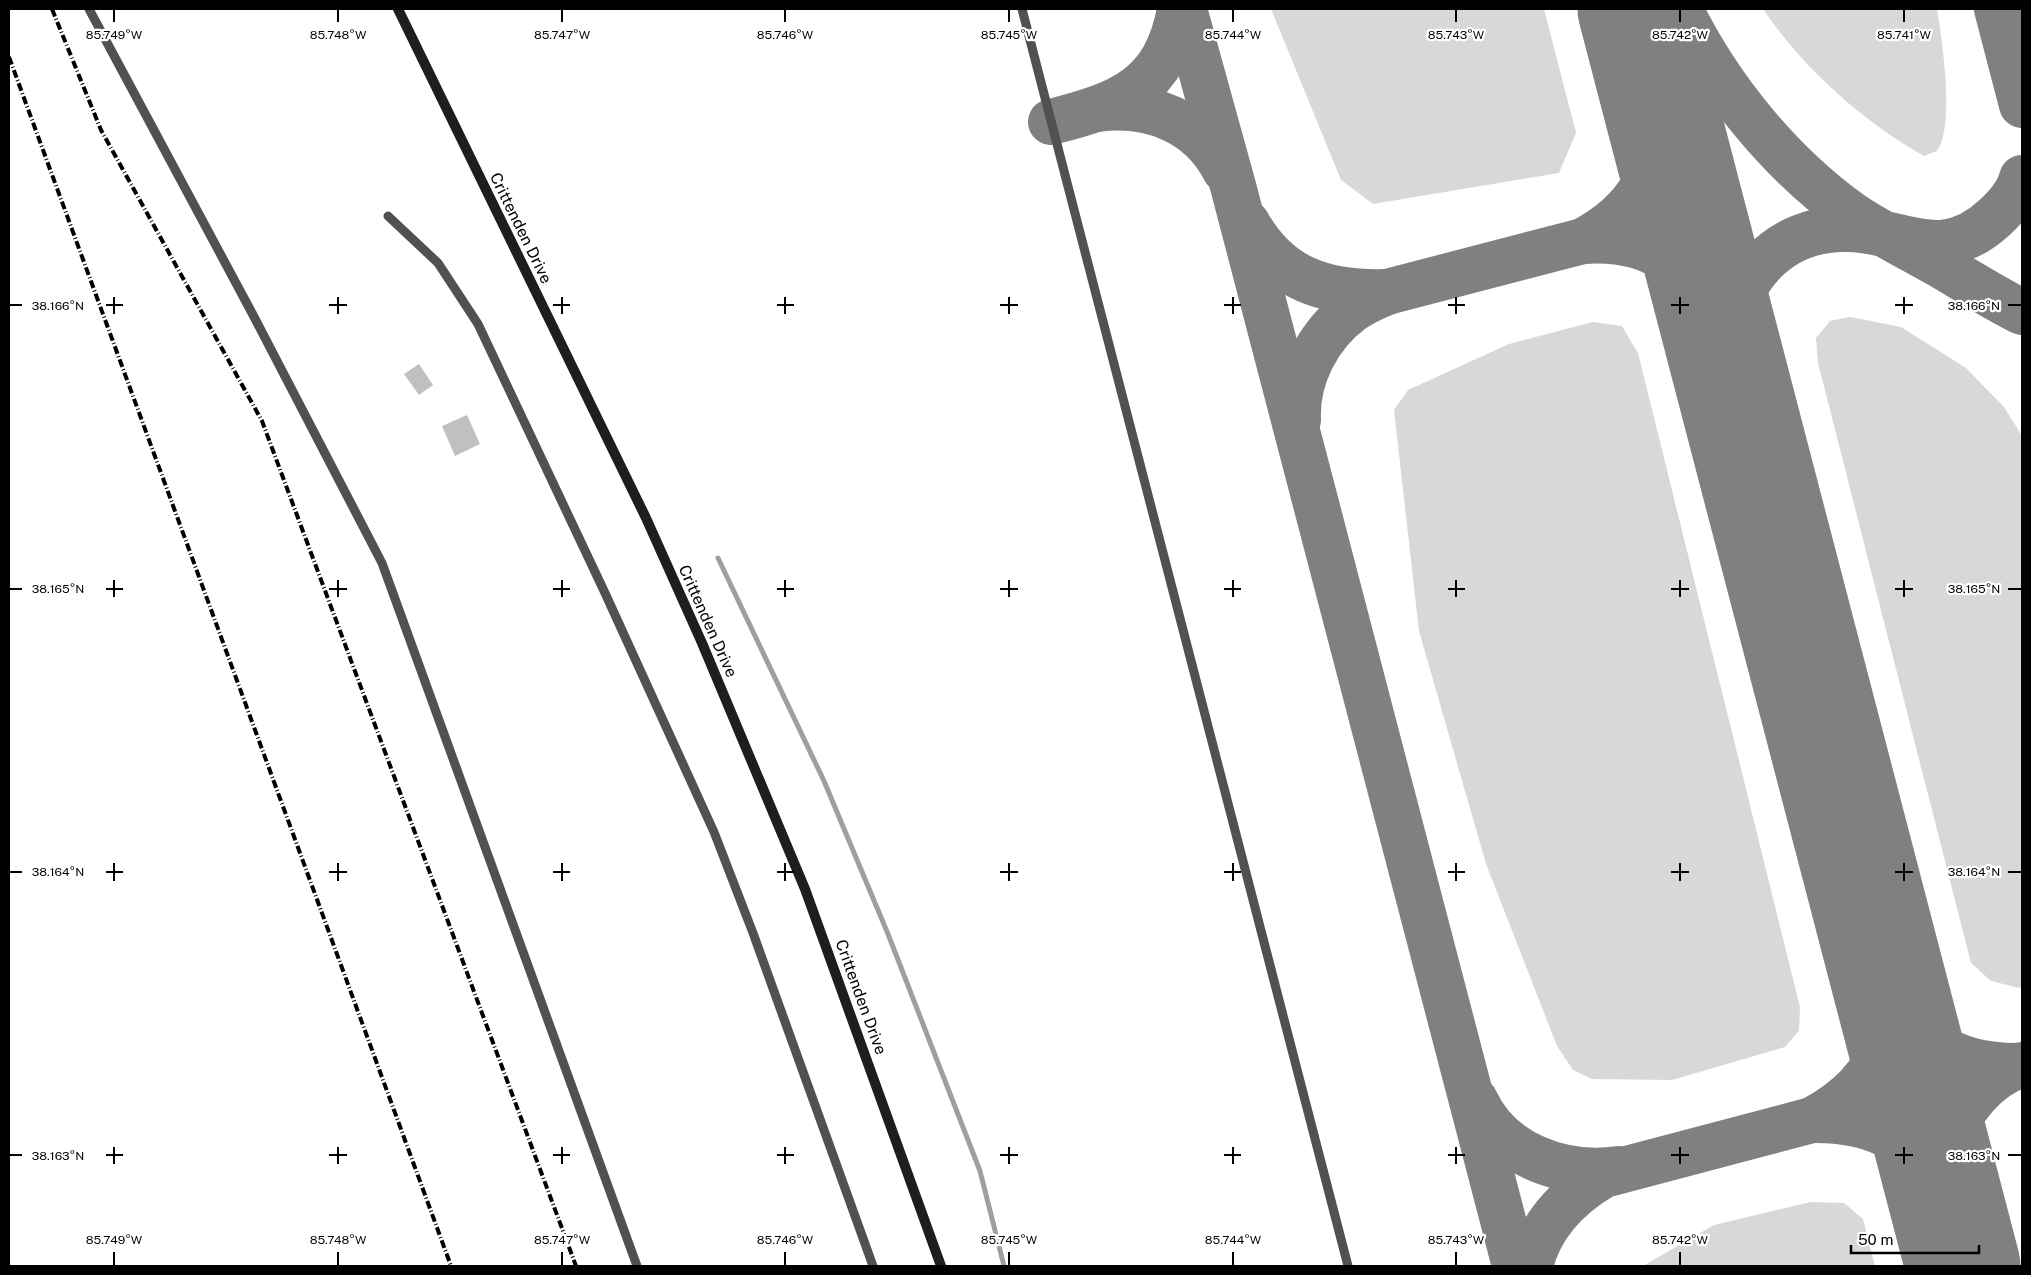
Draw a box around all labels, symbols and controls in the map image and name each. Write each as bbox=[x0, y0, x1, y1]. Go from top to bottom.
text: 85.749°W bbox=[86, 28, 143, 42]
text: 85.748°W bbox=[310, 28, 367, 42]
text: 85.747°W bbox=[534, 28, 591, 42]
text: 85.746°W bbox=[757, 28, 814, 42]
text: 85.745°W bbox=[981, 28, 1038, 42]
text: 85.744°W bbox=[1205, 28, 1262, 42]
text: 85.743°W bbox=[1428, 28, 1485, 42]
text: 85.742°W bbox=[1652, 28, 1709, 42]
text: 85.741°W bbox=[1877, 28, 1931, 42]
street label: Crittenden Drive bbox=[486, 169, 556, 287]
text: 38.166°N bbox=[32, 299, 84, 313]
text: 38.166°N bbox=[1948, 299, 2000, 313]
street label: Crittenden Drive bbox=[675, 562, 741, 680]
text: 38.165°N bbox=[32, 582, 84, 596]
text: 38.165°N bbox=[1948, 582, 2000, 596]
text: 38.164°N bbox=[32, 865, 84, 879]
text: 38.164°N bbox=[1948, 865, 2000, 879]
street label: Crittenden Drive bbox=[831, 937, 891, 1057]
text: 38.163°N bbox=[32, 1149, 84, 1163]
text: 38.163°N bbox=[1948, 1149, 2000, 1163]
scale bar bbox=[1851, 1222, 1978, 1254]
text: 50 m bbox=[1858, 1231, 1893, 1248]
text: 85.749°W bbox=[86, 1233, 143, 1247]
text: 85.748°W bbox=[310, 1233, 367, 1247]
text: 85.747°W bbox=[534, 1233, 591, 1247]
text: 85.746°W bbox=[757, 1233, 814, 1247]
text: 85.745°W bbox=[981, 1233, 1038, 1247]
text: 85.744°W bbox=[1205, 1233, 1262, 1247]
text: 85.743°W bbox=[1428, 1233, 1485, 1247]
text: 85.742°W bbox=[1652, 1233, 1709, 1247]

